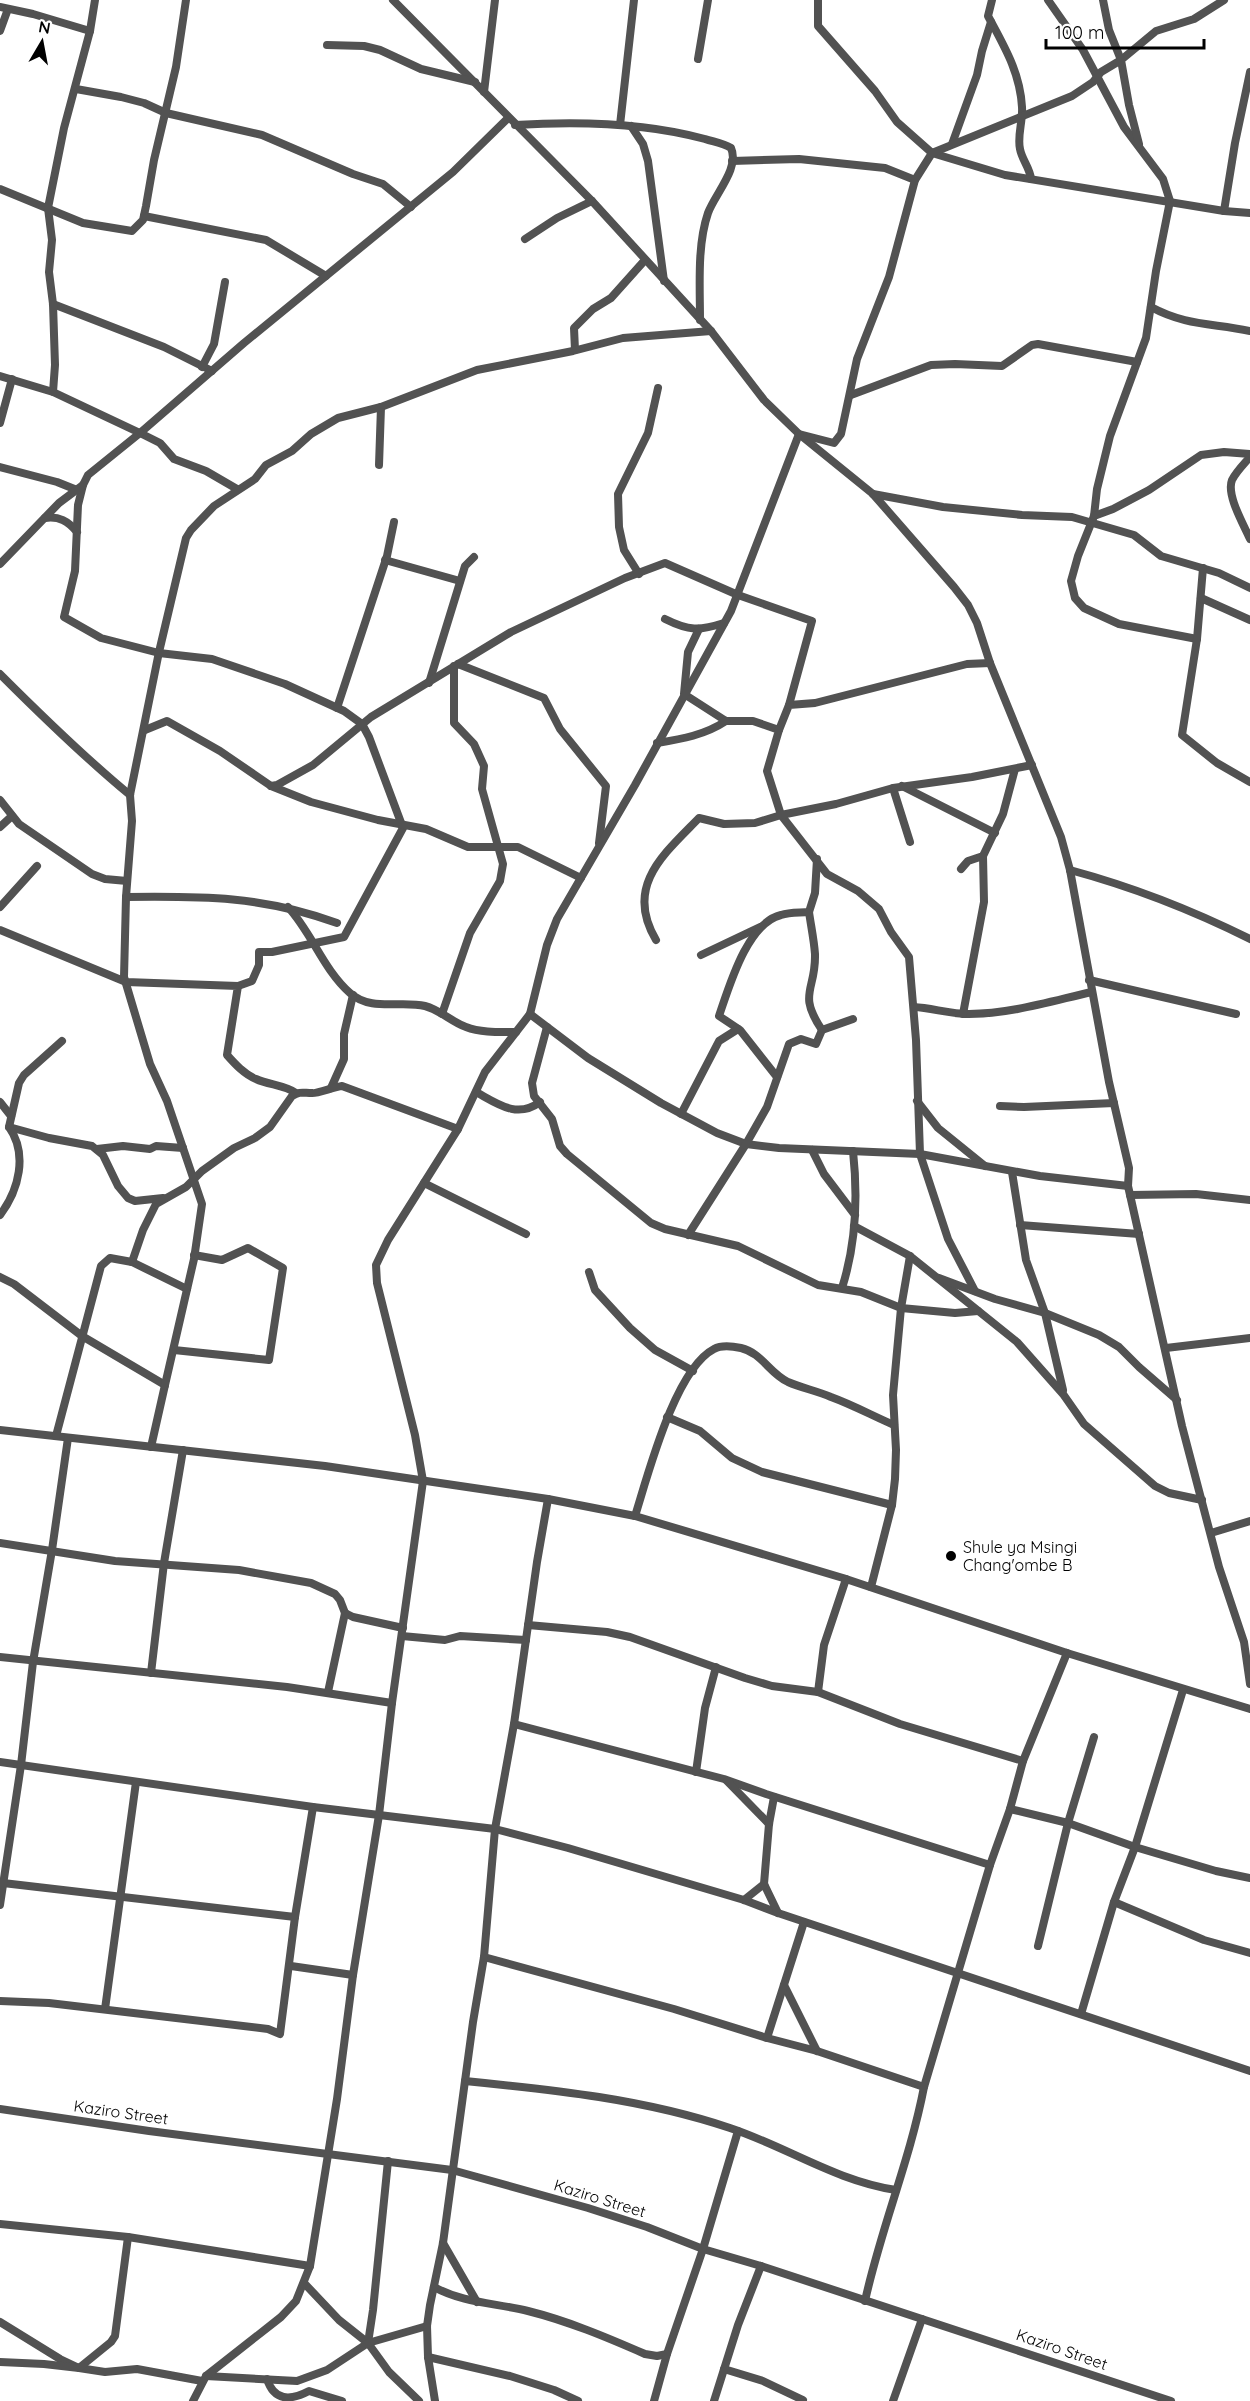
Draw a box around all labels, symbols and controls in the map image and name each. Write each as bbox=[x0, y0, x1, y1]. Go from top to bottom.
north arrow bbox=[12, 12, 72, 72]
scale bar bbox=[1046, 12, 1204, 50]
text: N bbox=[37, 16, 52, 38]
text: 100 m bbox=[1055, 21, 1104, 44]
place label: Shule ya Msingi Chang'ombe B bbox=[963, 1537, 1077, 1575]
marker: Shule ya Msingi Chang'ombe B bbox=[944, 1549, 958, 1563]
street label: Kaziro Street bbox=[72, 2095, 170, 2129]
street label: Kaziro Street bbox=[552, 2175, 648, 2221]
street label: Kaziro Street bbox=[1014, 2324, 1110, 2374]

